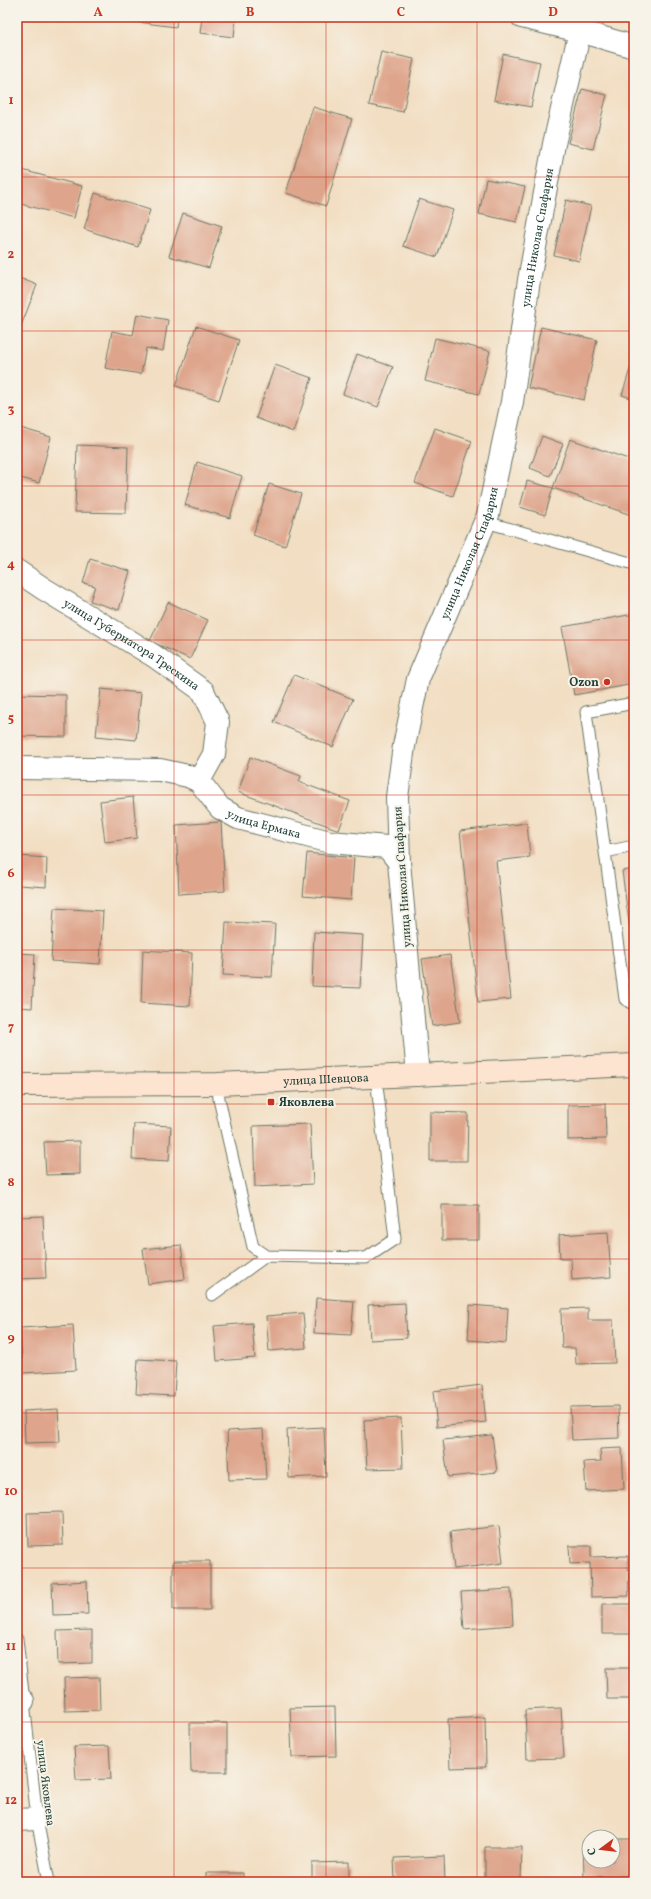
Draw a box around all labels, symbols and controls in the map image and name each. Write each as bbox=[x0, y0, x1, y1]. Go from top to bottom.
text: A bbox=[93, 4, 103, 22]
text: B bbox=[246, 4, 255, 22]
text: C bbox=[397, 4, 405, 22]
text: D bbox=[548, 4, 558, 22]
text: 1 bbox=[8, 92, 14, 110]
street label: улица Николая Спафария bbox=[518, 167, 558, 308]
text: 2 bbox=[8, 246, 15, 264]
text: 3 bbox=[8, 401, 15, 419]
street label: улица Николая Спафария bbox=[437, 486, 503, 622]
text: 4 bbox=[7, 556, 15, 574]
street label: улица Губернатора Трескина bbox=[60, 596, 202, 695]
place label: Ozon bbox=[569, 675, 599, 691]
marker: Ozon bbox=[602, 677, 612, 687]
text: 5 bbox=[8, 710, 14, 728]
street label: улица Ермака bbox=[223, 806, 302, 843]
street label: улица Николая Спафария bbox=[390, 806, 416, 948]
text: 6 bbox=[7, 865, 15, 883]
text: 7 bbox=[8, 1019, 14, 1037]
street label: улица Шевцова bbox=[283, 1070, 369, 1090]
place label: Яковлева bbox=[279, 1095, 335, 1111]
marker: Яковлева bbox=[266, 1097, 276, 1107]
text: 8 bbox=[7, 1174, 15, 1192]
text: 9 bbox=[7, 1329, 15, 1347]
text: 10 bbox=[4, 1483, 18, 1501]
text: 11 bbox=[6, 1638, 16, 1656]
street label: улица Яковлева bbox=[32, 1739, 58, 1827]
text: 12 bbox=[5, 1792, 17, 1810]
north arrow bbox=[581, 1829, 621, 1869]
text: С bbox=[585, 1846, 601, 1857]

